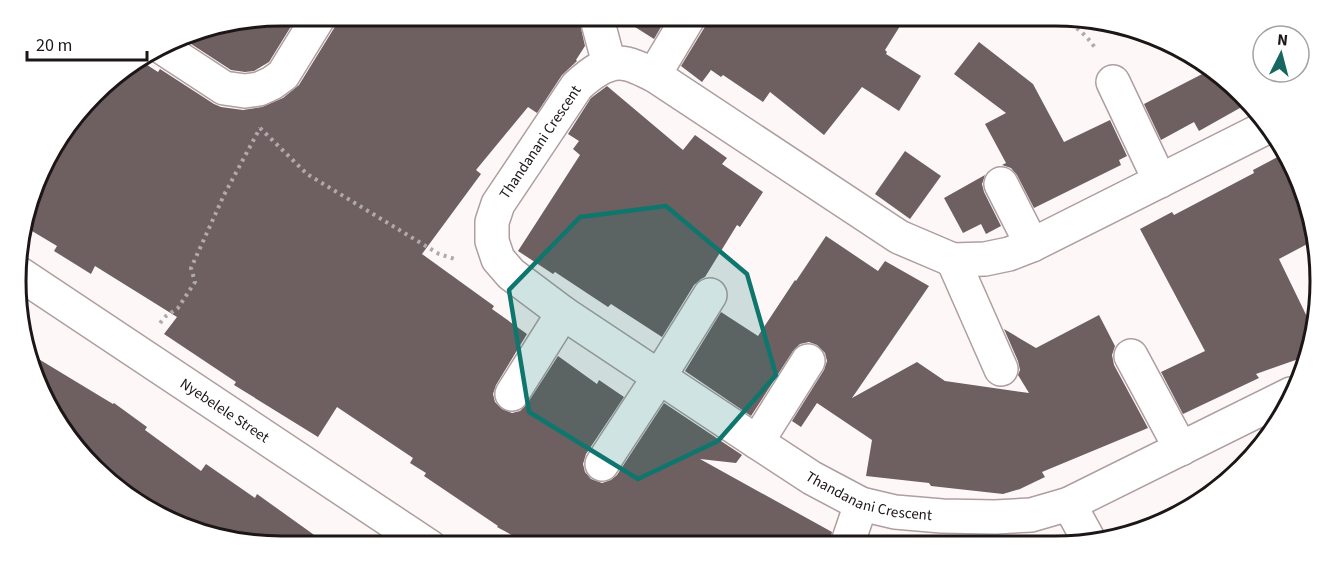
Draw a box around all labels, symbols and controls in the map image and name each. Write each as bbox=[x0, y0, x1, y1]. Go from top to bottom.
scale bar bbox=[27, 24, 147, 62]
north arrow bbox=[1251, 24, 1311, 84]
text: N bbox=[1276, 29, 1289, 52]
text: 20 m bbox=[36, 33, 72, 58]
street label: Thandanani Crescent bbox=[494, 81, 586, 203]
street label: Nyebelele Street bbox=[176, 373, 273, 448]
street label: Thandanani Crescent bbox=[801, 467, 933, 526]

